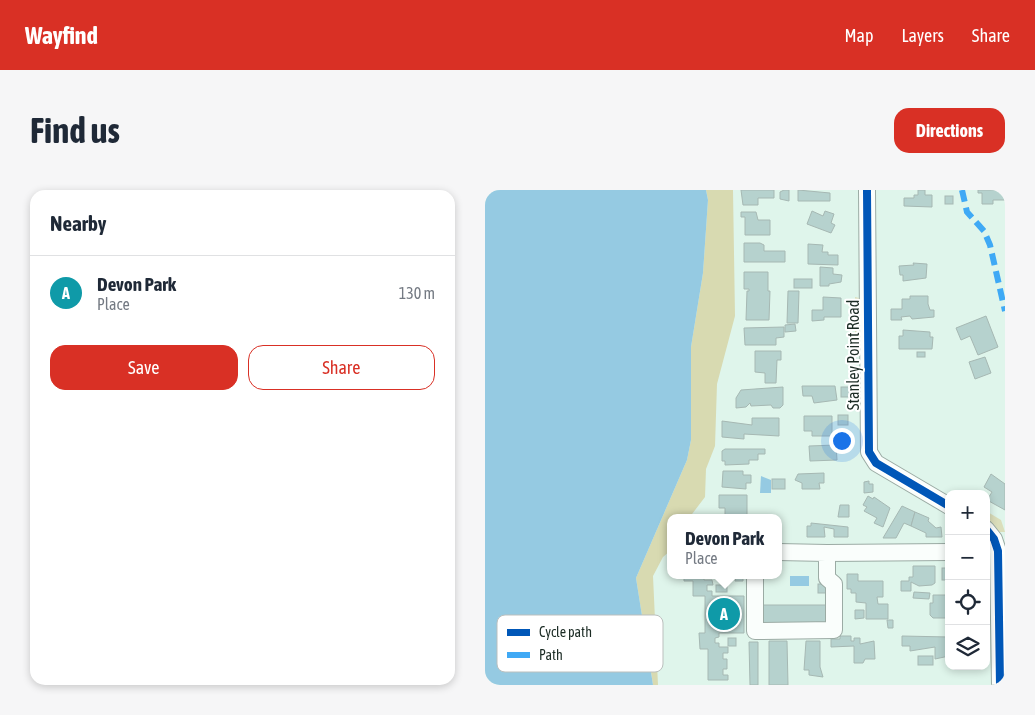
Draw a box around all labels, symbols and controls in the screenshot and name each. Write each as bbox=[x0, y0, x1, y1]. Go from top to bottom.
text: Wayfind bbox=[25, 22, 98, 49]
text: Map bbox=[844, 25, 873, 46]
text: Layers bbox=[901, 25, 944, 46]
text: Share bbox=[972, 25, 1010, 46]
button: Directions bbox=[894, 108, 1005, 153]
text: Find us bbox=[30, 110, 120, 150]
text: Nearby bbox=[50, 211, 106, 235]
text: Devon Park bbox=[97, 273, 176, 295]
text: A bbox=[62, 284, 70, 302]
text: 130 m bbox=[399, 284, 435, 302]
text: Place bbox=[97, 295, 130, 313]
street label: Stanley Point Road bbox=[844, 300, 863, 410]
button: Save bbox=[50, 345, 238, 390]
button: Share bbox=[248, 345, 435, 390]
your location bbox=[829, 428, 855, 454]
map controls bbox=[945, 490, 990, 670]
button: + bbox=[945, 490, 990, 535]
popup bbox=[667, 514, 782, 579]
text: Devon Park bbox=[685, 527, 764, 549]
button: − bbox=[945, 535, 990, 580]
text: Place bbox=[685, 549, 718, 567]
button: locate bbox=[945, 580, 990, 625]
pin: A bbox=[708, 595, 740, 633]
legend bbox=[497, 615, 663, 672]
text: Cycle path bbox=[539, 624, 592, 640]
button: layers bbox=[945, 625, 990, 670]
text: Path bbox=[539, 647, 563, 663]

